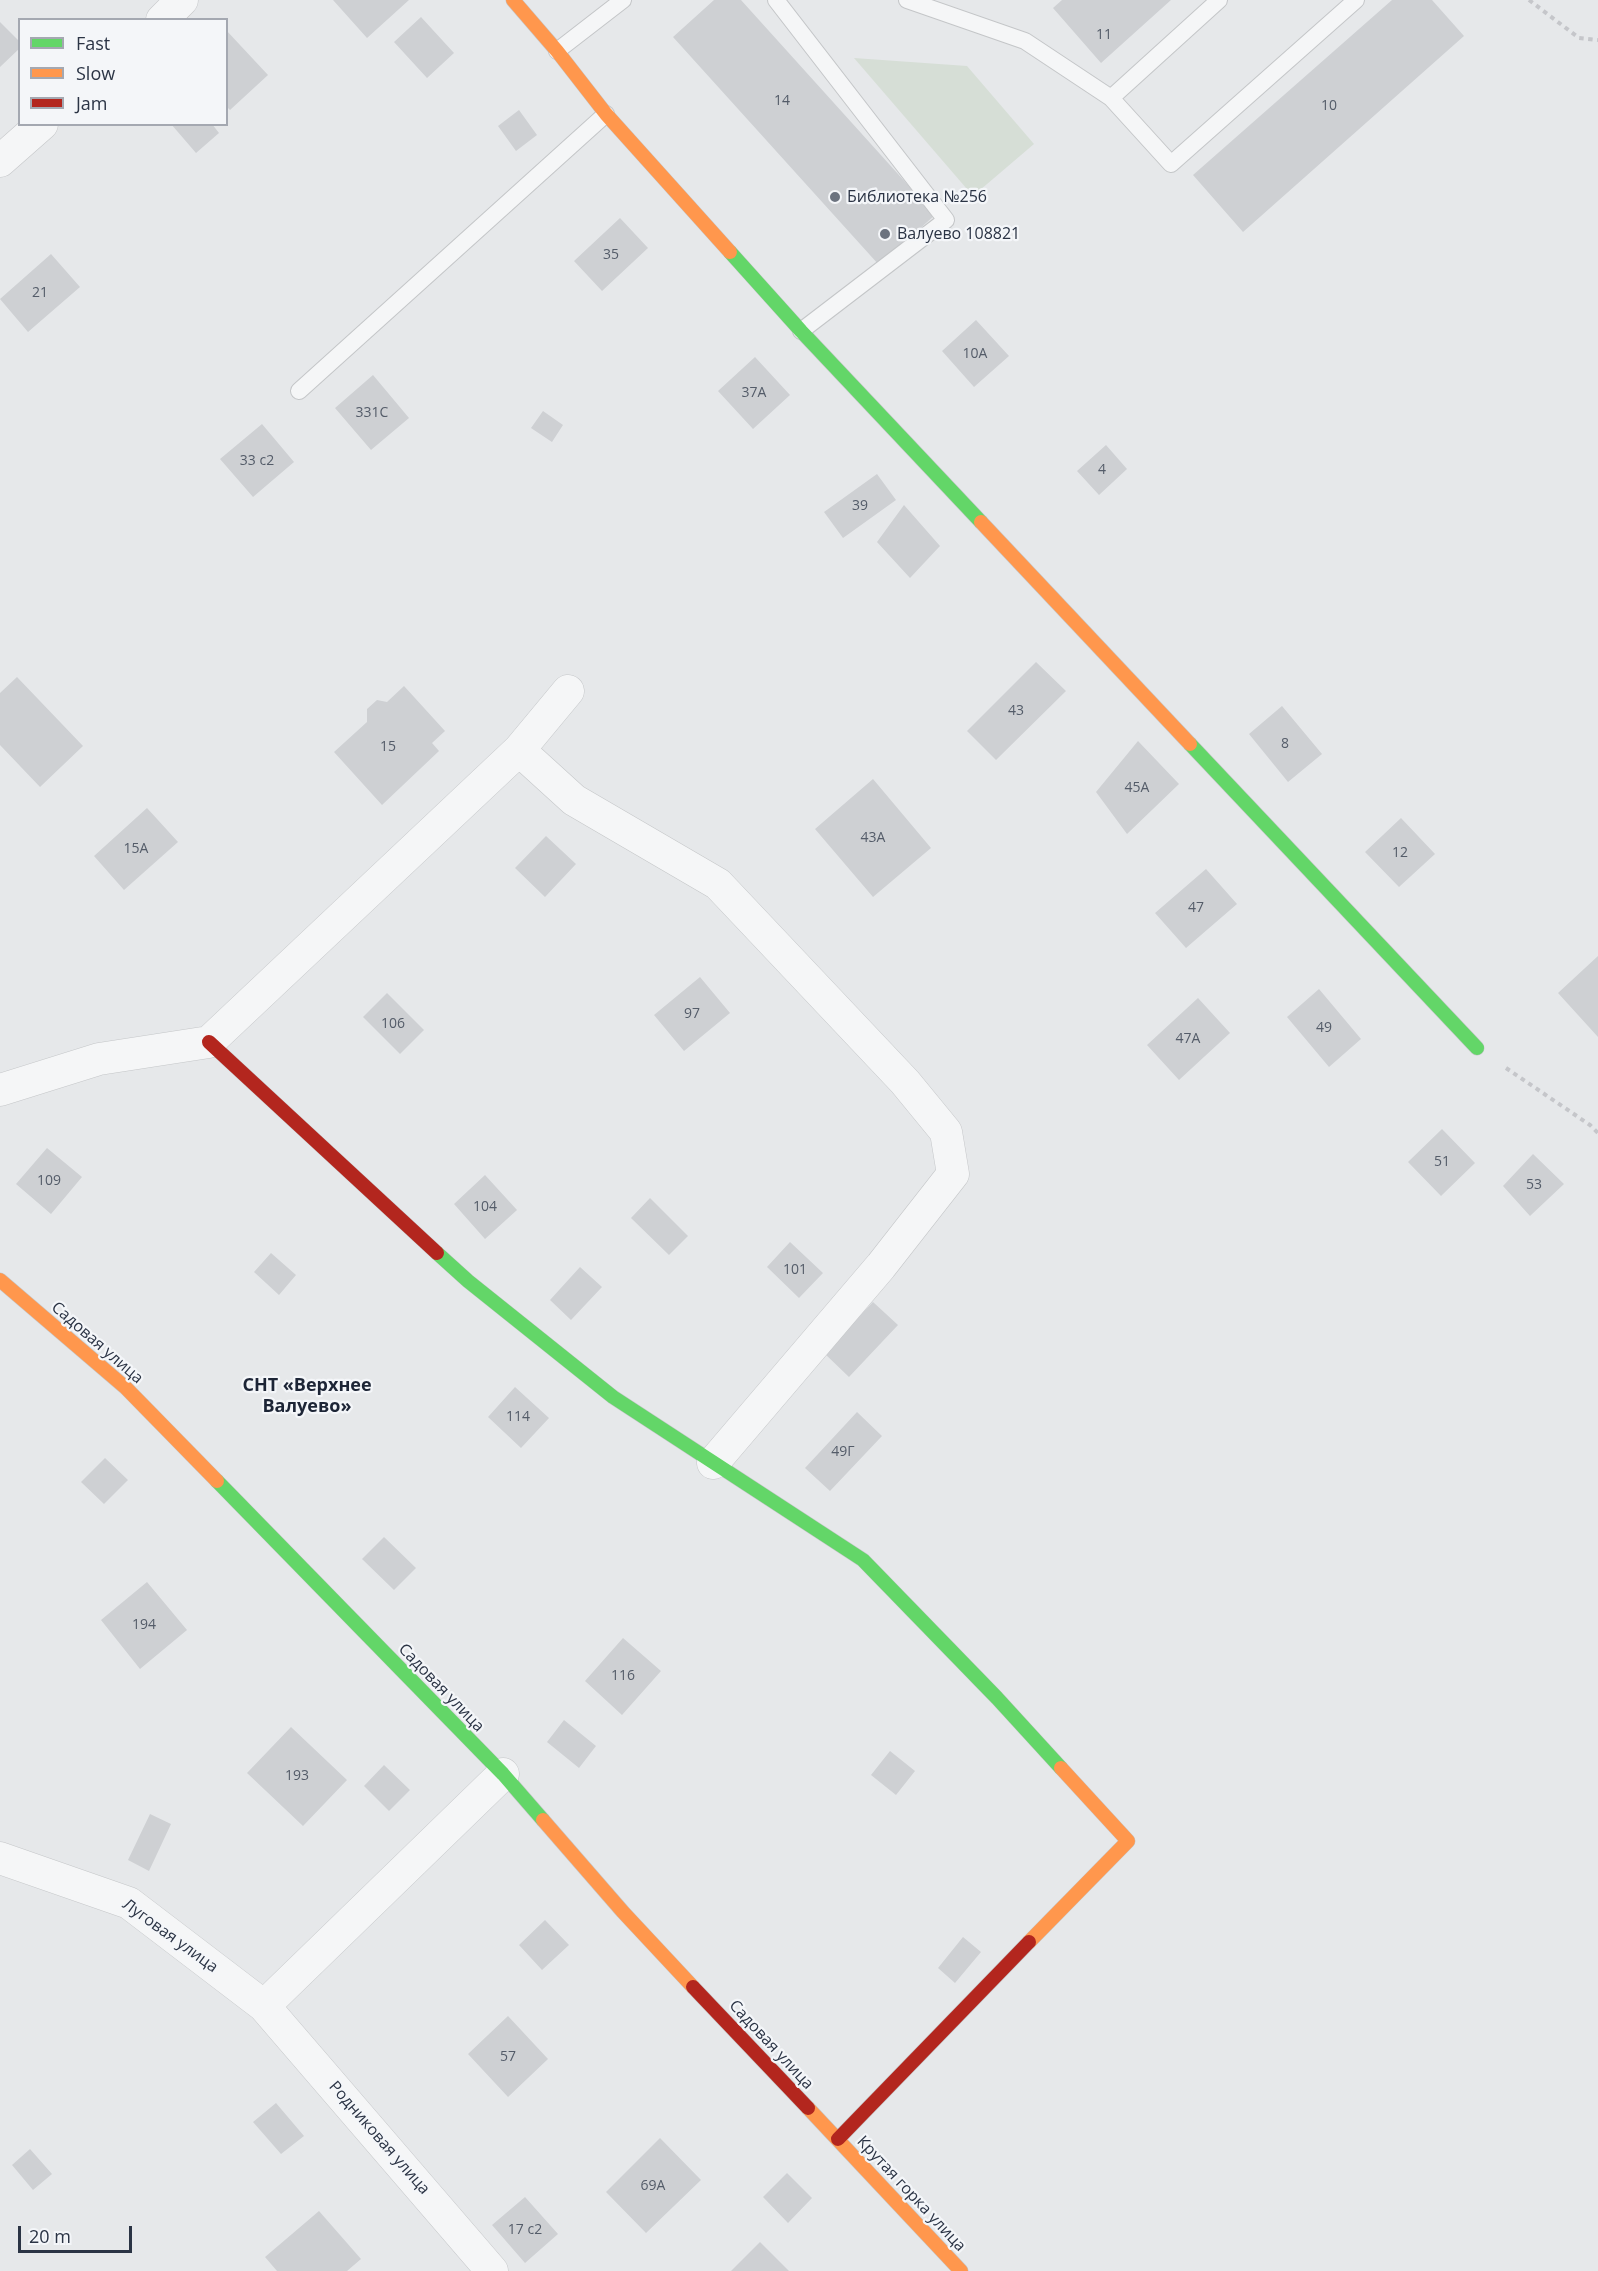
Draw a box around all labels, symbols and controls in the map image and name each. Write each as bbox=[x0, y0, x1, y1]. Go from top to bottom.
legend bbox=[18, 18, 228, 126]
house number: 11 bbox=[1096, 27, 1112, 43]
text: Fast bbox=[76, 31, 110, 55]
text: Slow bbox=[76, 61, 115, 85]
text: Jam bbox=[76, 91, 108, 115]
house number: 14 bbox=[774, 93, 790, 109]
house number: 10 bbox=[1321, 98, 1337, 114]
place label: Библиотека №256 bbox=[847, 187, 987, 207]
marker: Библиотека №256 bbox=[828, 190, 842, 204]
place label: Валуево 108821 bbox=[897, 224, 1020, 244]
marker: Валуево 108821 bbox=[878, 227, 892, 241]
house number: 35 bbox=[603, 247, 619, 263]
house number: 21 bbox=[32, 285, 48, 301]
house number: 10А bbox=[963, 346, 987, 362]
house number: 37А bbox=[742, 385, 766, 401]
house number: 331С bbox=[356, 405, 388, 421]
house number: 33 с2 bbox=[240, 453, 274, 469]
house number: 4 bbox=[1098, 462, 1106, 478]
house number: 39 bbox=[852, 498, 868, 514]
house number: 43 bbox=[1008, 703, 1024, 719]
house number: 8 bbox=[1281, 736, 1289, 752]
house number: 15 bbox=[380, 739, 396, 755]
house number: 45А bbox=[1125, 780, 1149, 796]
house number: 43А bbox=[861, 830, 885, 846]
house number: 15А bbox=[124, 841, 148, 857]
house number: 12 bbox=[1392, 845, 1408, 861]
house number: 47 bbox=[1188, 900, 1204, 916]
house number: 97 bbox=[684, 1006, 700, 1022]
house number: 106 bbox=[381, 1016, 405, 1032]
house number: 49 bbox=[1316, 1020, 1332, 1036]
house number: 47А bbox=[1176, 1031, 1200, 1047]
house number: 51 bbox=[1434, 1154, 1450, 1170]
house number: 109 bbox=[37, 1173, 61, 1189]
house number: 53 bbox=[1526, 1177, 1542, 1193]
house number: 104 bbox=[473, 1199, 497, 1215]
house number: 101 bbox=[783, 1262, 807, 1278]
street label: Садовая улица bbox=[47, 1298, 147, 1388]
district label: СНТ «Верхнее Валуево» bbox=[242, 1375, 372, 1418]
house number: 114 bbox=[506, 1409, 530, 1425]
house number: 49Г bbox=[831, 1444, 855, 1460]
house number: 194 bbox=[132, 1617, 156, 1633]
street label: Садовая улица bbox=[394, 1640, 488, 1736]
house number: 116 bbox=[611, 1668, 635, 1684]
house number: 193 bbox=[285, 1768, 309, 1784]
street label: Луговая улица bbox=[119, 1895, 221, 1977]
street label: Садовая улица bbox=[725, 1996, 817, 2094]
house number: 57 bbox=[500, 2049, 516, 2065]
street label: Родниковая улица bbox=[325, 2077, 433, 2199]
street label: Крутая горка улица bbox=[853, 2132, 969, 2256]
house number: 69А bbox=[641, 2178, 665, 2194]
scale bar bbox=[21, 2214, 135, 2252]
house number: 17 с2 bbox=[508, 2222, 542, 2238]
text: 20 m bbox=[29, 2224, 71, 2248]

